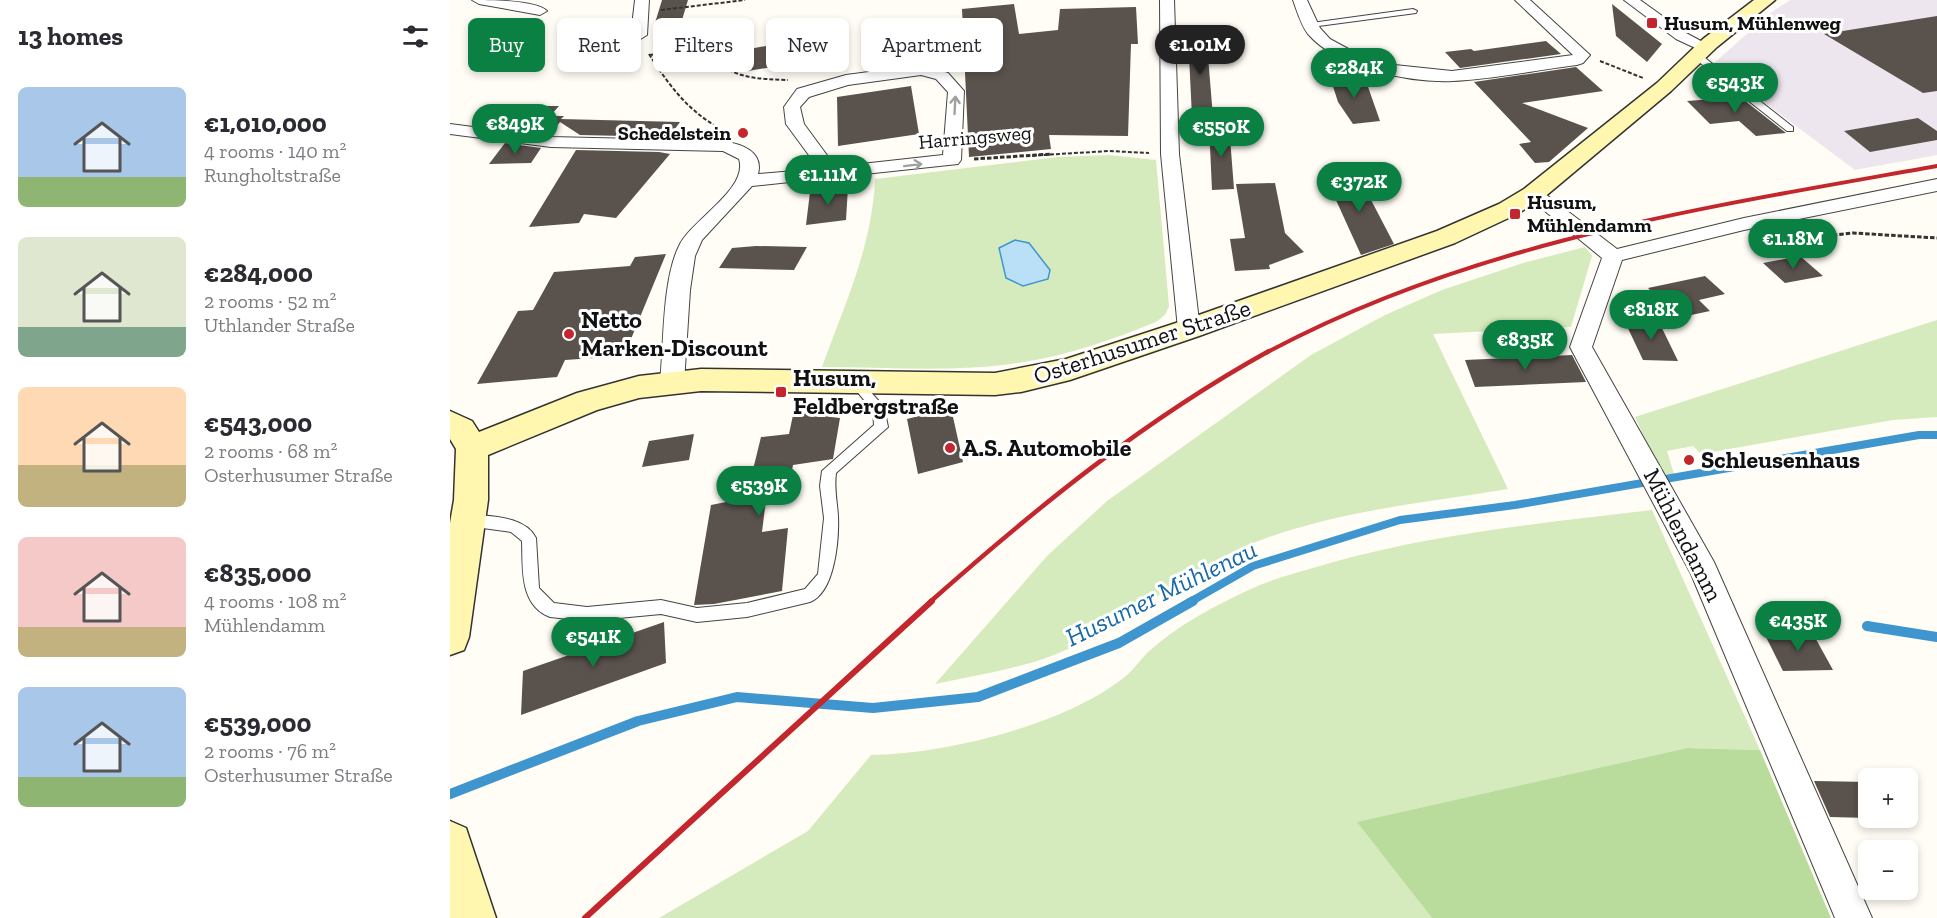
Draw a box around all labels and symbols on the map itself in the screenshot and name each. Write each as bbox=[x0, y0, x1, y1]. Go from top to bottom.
place label: Husum, Mühlenweg bbox=[1664, 11, 1841, 35]
marker: Husum, Mühlenweg bbox=[1645, 16, 1659, 30]
pin: €1.01M bbox=[1151, 25, 1249, 76]
pin: €284K bbox=[1312, 48, 1396, 99]
pin: €543K bbox=[1693, 63, 1777, 114]
one-way arrow bbox=[950, 95, 961, 115]
pin: €849K bbox=[473, 104, 557, 155]
pin: €550K bbox=[1179, 107, 1263, 158]
street label: Harringsweg bbox=[917, 120, 1033, 154]
place label: Schedelstein bbox=[618, 121, 731, 145]
marker: Schedelstein bbox=[736, 126, 750, 140]
pin: €1.11M bbox=[779, 155, 877, 206]
one-way arrow bbox=[902, 159, 922, 170]
pin: €372K bbox=[1317, 162, 1401, 213]
place label: Husum, Mühlendamm bbox=[1527, 190, 1652, 237]
marker: Husum, Mühlendamm bbox=[1508, 207, 1522, 221]
pin: €1.18M bbox=[1744, 219, 1842, 270]
pin: €818K bbox=[1609, 290, 1693, 341]
street label: Osterhusumer Straße bbox=[1030, 293, 1254, 390]
place label: Netto Marken-Discount bbox=[581, 305, 768, 362]
pin: €835K bbox=[1483, 320, 1567, 371]
marker: Netto Marken-Discount bbox=[562, 327, 576, 341]
place label: Husum, Feldbergstraße bbox=[793, 363, 959, 420]
marker: Husum, Feldbergstraße bbox=[774, 385, 788, 399]
place label: A.S. Automobile bbox=[962, 433, 1132, 462]
marker: A.S. Automobile bbox=[943, 441, 957, 455]
place label: Schleusenhaus bbox=[1701, 445, 1860, 474]
marker: Schleusenhaus bbox=[1682, 453, 1696, 467]
street label: Mühlendamm bbox=[1638, 463, 1729, 606]
pin: €539K bbox=[717, 466, 801, 517]
water label: Husumer Mühlenau bbox=[1060, 533, 1262, 653]
pin: €435K bbox=[1756, 601, 1840, 652]
pin: €541K bbox=[551, 617, 635, 668]

